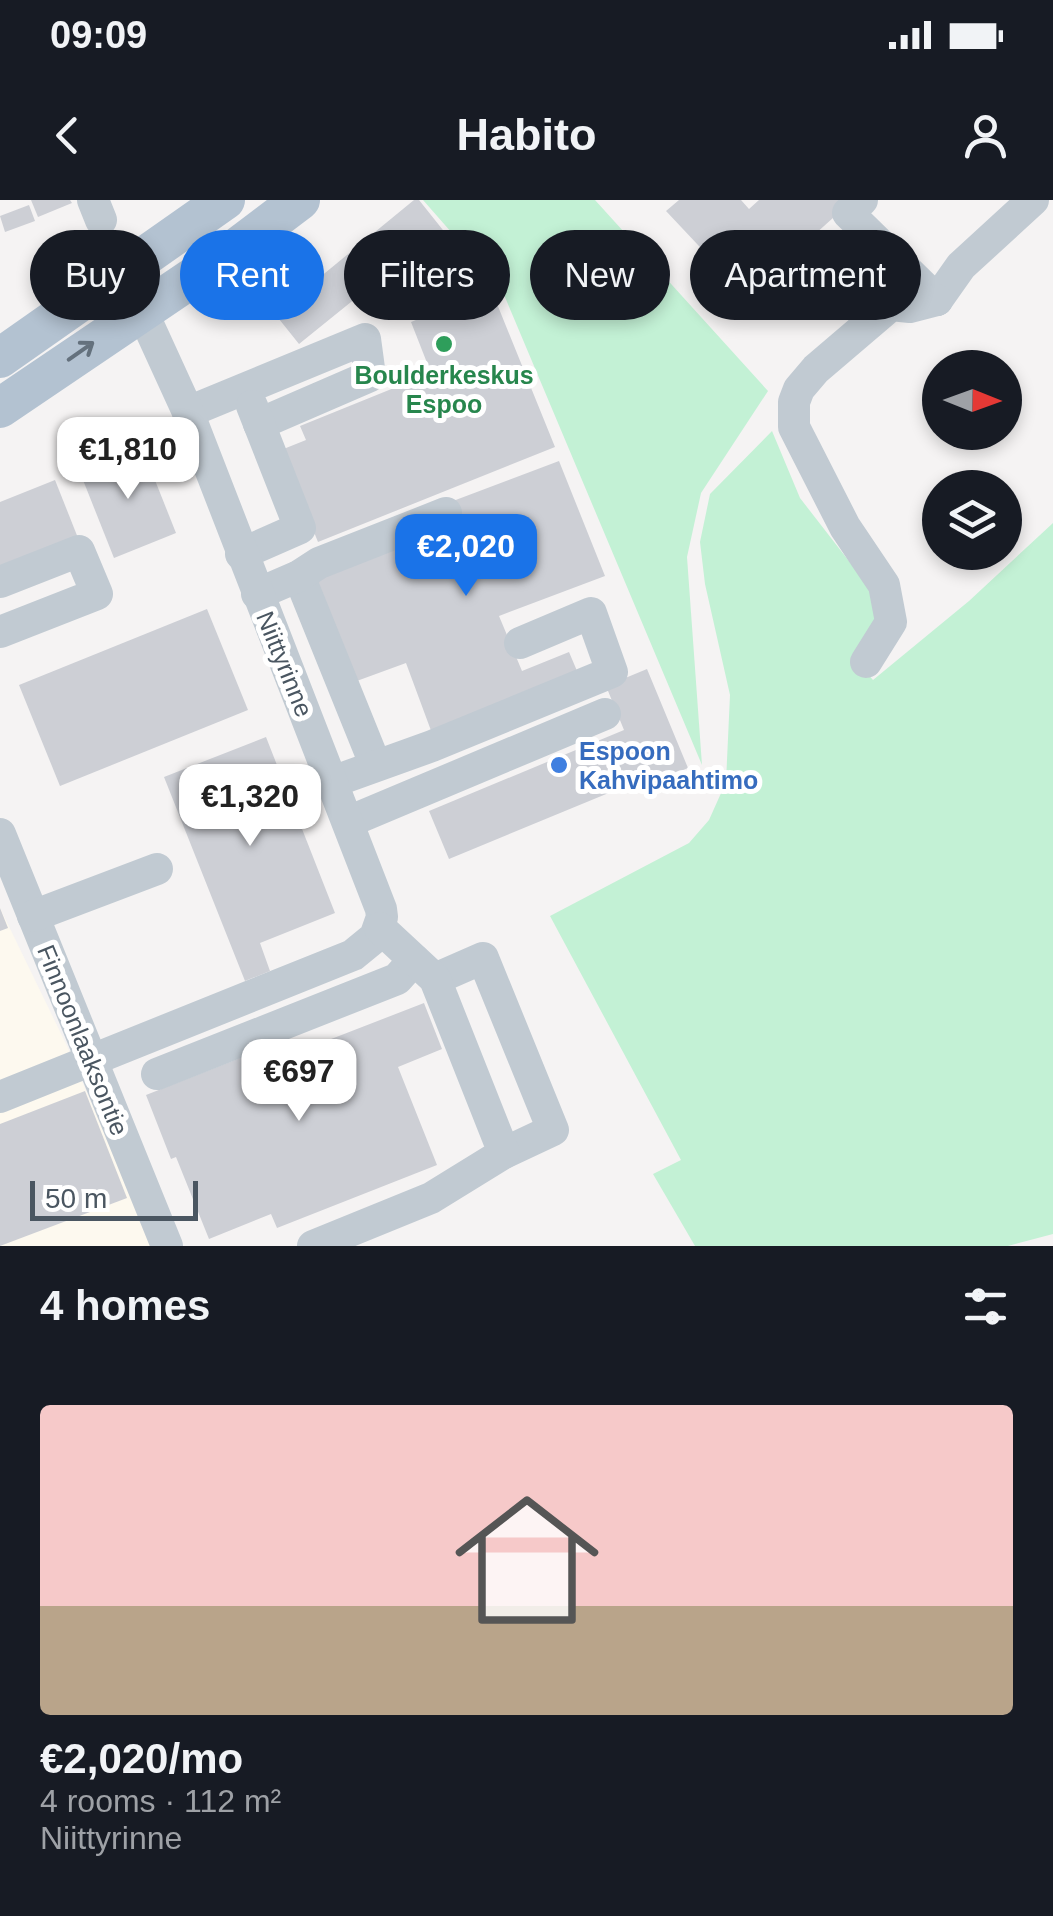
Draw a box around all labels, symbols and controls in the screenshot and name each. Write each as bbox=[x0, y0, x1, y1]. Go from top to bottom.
text: 09:09 bbox=[50, 14, 147, 56]
icon: back bbox=[40, 108, 95, 163]
icon: person bbox=[958, 108, 1013, 163]
text: Habito bbox=[457, 109, 597, 160]
chip: Buy bbox=[30, 230, 160, 320]
chip: Rent bbox=[180, 230, 324, 320]
chip: Filters bbox=[344, 230, 510, 320]
chip: New bbox=[530, 230, 670, 320]
chip: Apartment bbox=[690, 230, 921, 320]
marker: Boulderkeskus Espoo bbox=[433, 333, 455, 355]
one-way arrow bbox=[67, 341, 95, 362]
north arrow bbox=[922, 350, 1022, 450]
map controls bbox=[922, 350, 1022, 570]
place label: Boulderkeskus Espoo bbox=[354, 361, 534, 418]
pin: €1,810 bbox=[47, 417, 209, 502]
text: €1,810 bbox=[79, 431, 177, 467]
button: layers bbox=[922, 470, 1022, 570]
pin: €2,020 bbox=[385, 514, 547, 599]
text: €2,020 bbox=[417, 528, 515, 564]
street label: Niittyrinne bbox=[251, 607, 319, 721]
place label: Espoon Kahvipaahtimo bbox=[579, 737, 758, 794]
marker: Espoon Kahvipaahtimo bbox=[548, 754, 570, 776]
pin: €1,320 bbox=[169, 764, 331, 849]
text: €1,320 bbox=[201, 778, 299, 814]
street label: Finnoonlaaksontie bbox=[32, 941, 134, 1139]
pin: €697 bbox=[240, 1039, 358, 1124]
text: €697 bbox=[263, 1053, 335, 1089]
scale bar bbox=[30, 1176, 198, 1220]
text: 50 m bbox=[45, 1183, 107, 1214]
icon: filters bbox=[958, 1279, 1013, 1334]
text: 4 homes bbox=[40, 1282, 210, 1329]
icon: home bbox=[437, 1470, 617, 1650]
text: €2,020/mo bbox=[40, 1735, 243, 1782]
text: 4 rooms · 112 m² bbox=[40, 1783, 281, 1819]
text: Niittyrinne bbox=[40, 1820, 182, 1856]

